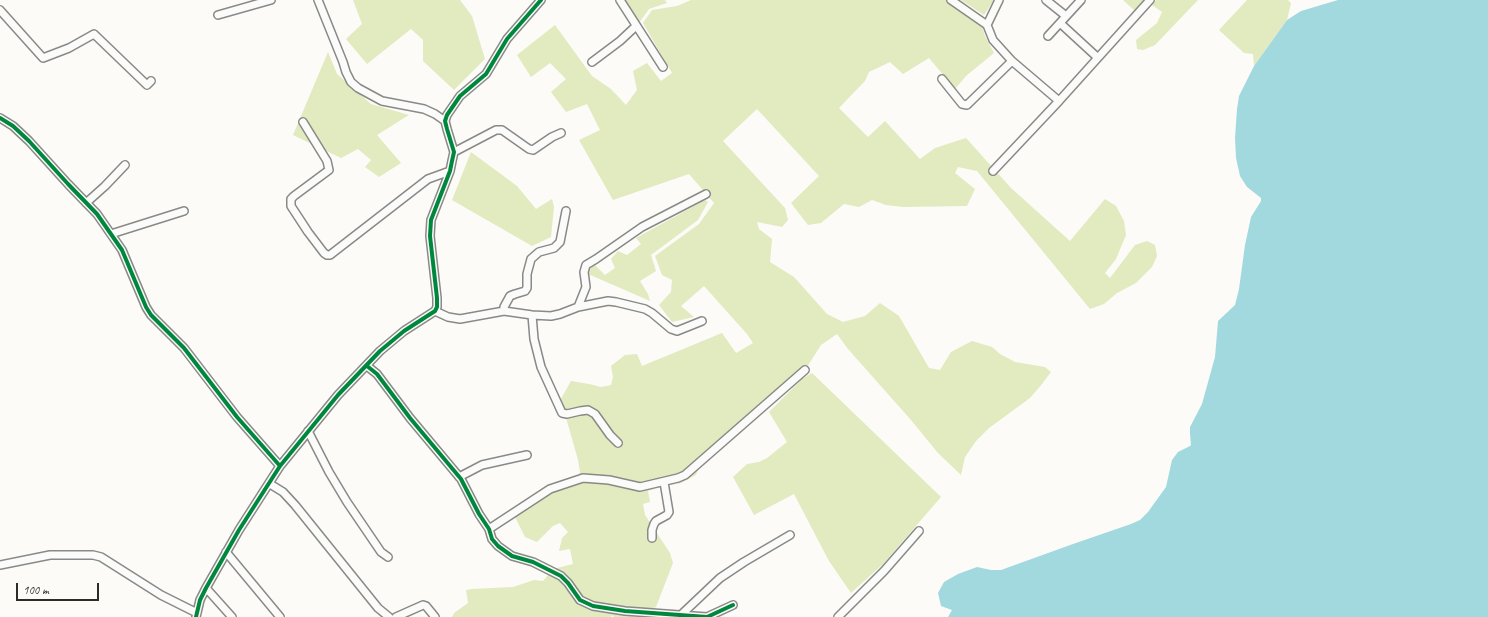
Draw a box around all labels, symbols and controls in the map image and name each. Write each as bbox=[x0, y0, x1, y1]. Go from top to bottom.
scale bar bbox=[18, 575, 101, 601]
text: 100 m bbox=[23, 582, 49, 598]

